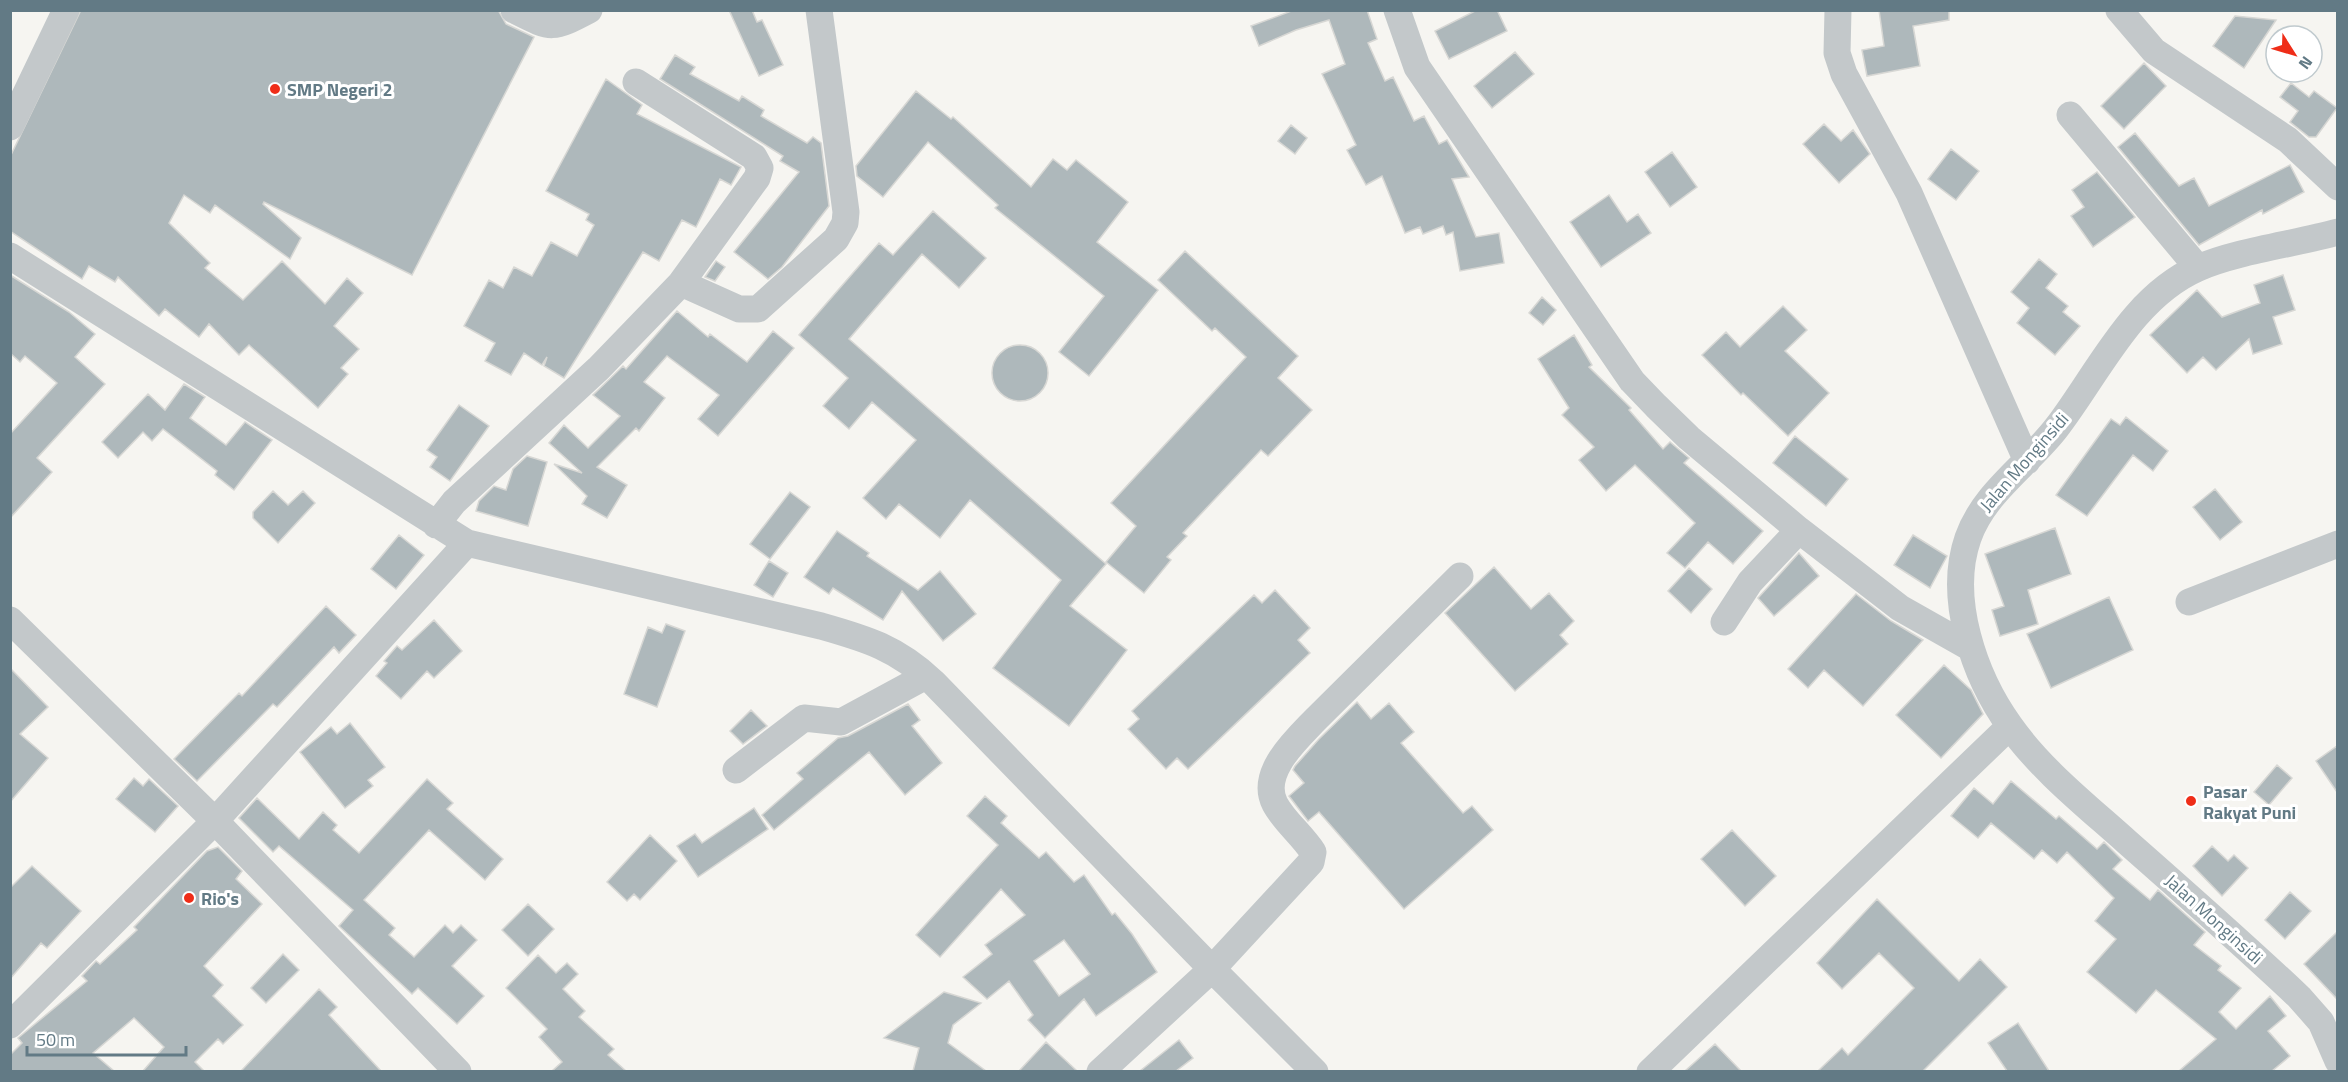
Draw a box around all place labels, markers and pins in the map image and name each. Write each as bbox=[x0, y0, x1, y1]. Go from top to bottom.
place label: SMP Negeri 2 bbox=[287, 76, 393, 103]
marker: SMP Negeri 2 bbox=[268, 82, 282, 96]
place label: Pasar Rakyat Puni bbox=[2203, 778, 2296, 826]
marker: Pasar Rakyat Puni bbox=[2184, 794, 2198, 808]
place label: Rio's bbox=[201, 885, 239, 912]
marker: Rio's bbox=[182, 891, 196, 905]

